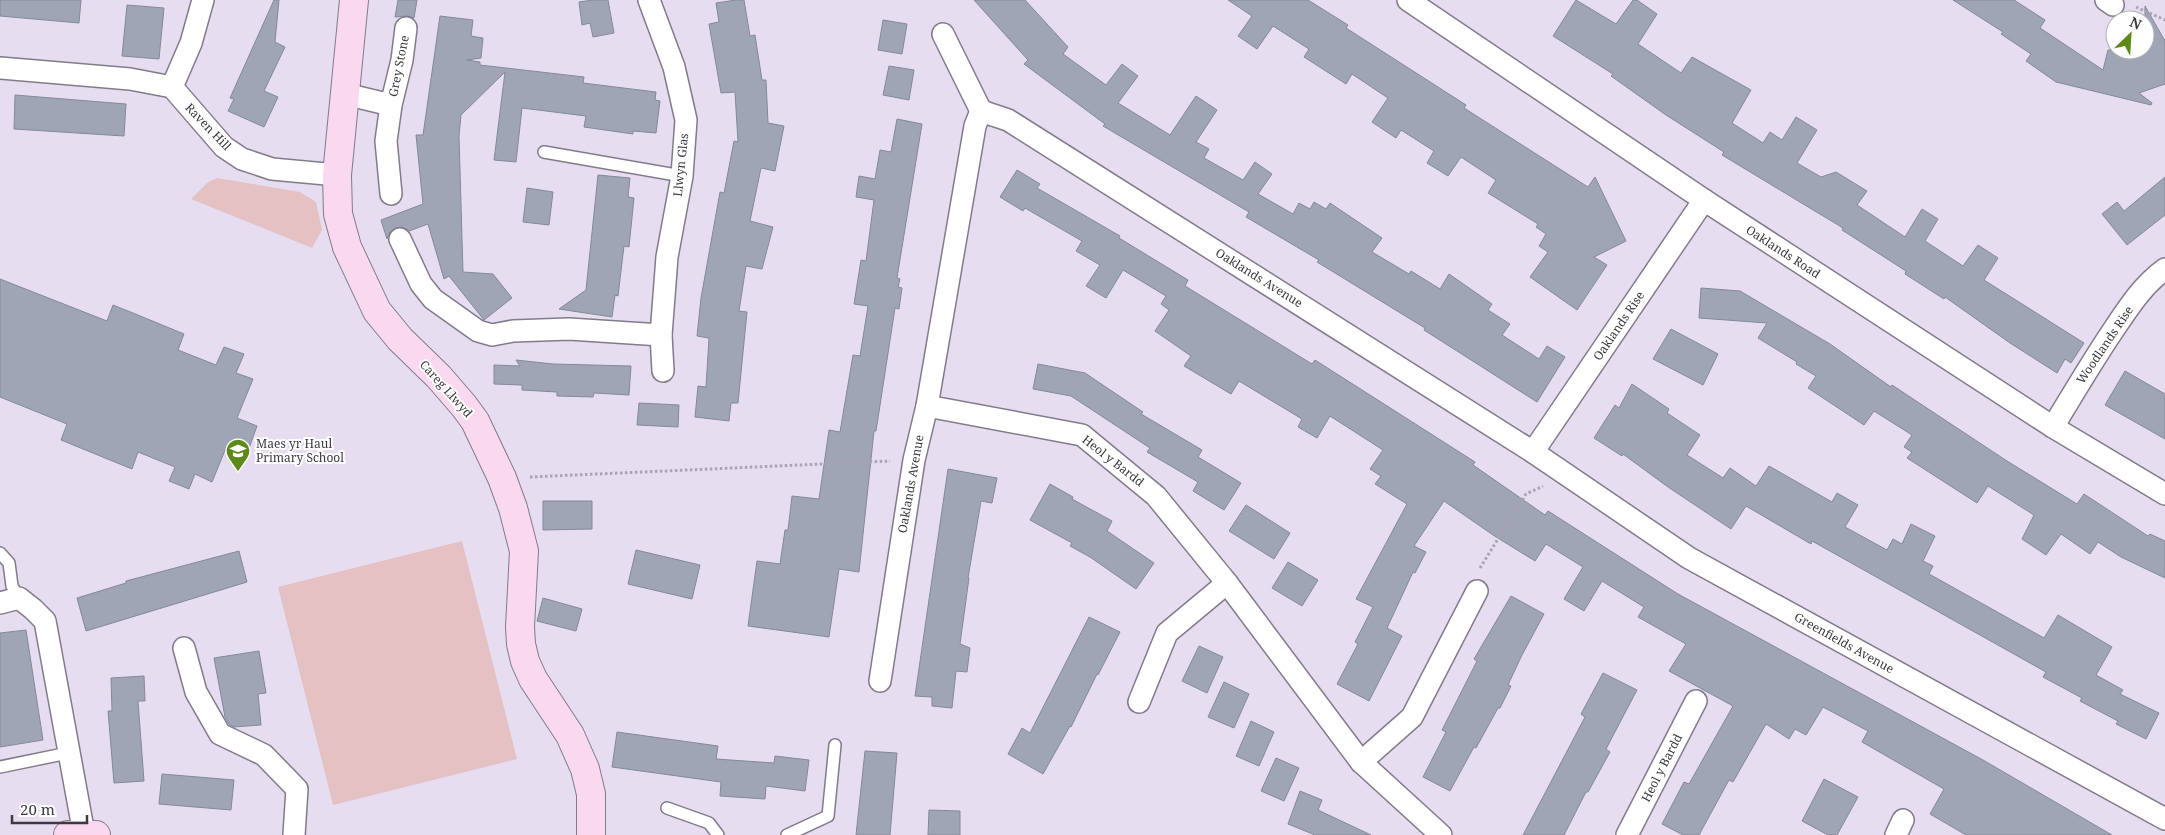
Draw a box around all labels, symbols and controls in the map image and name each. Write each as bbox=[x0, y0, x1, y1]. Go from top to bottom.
north arrow bbox=[2105, 10, 2155, 60]
text: N bbox=[2127, 12, 2145, 34]
street label: Grey Stone bbox=[384, 34, 413, 98]
street label: Raven Hill bbox=[182, 99, 235, 154]
street label: Llwyn Glas bbox=[669, 132, 692, 197]
street label: Oaklands Road bbox=[1743, 221, 1824, 282]
street label: Oaklands Avenue bbox=[1212, 244, 1306, 311]
street label: Oaklands Rise bbox=[1589, 288, 1648, 364]
street label: Woodlands Rise bbox=[2072, 302, 2137, 387]
street label: Careg Llwyd bbox=[416, 356, 477, 421]
street label: Heol y Bardd bbox=[1079, 431, 1148, 491]
street label: Oaklands Avenue bbox=[893, 433, 928, 534]
place label: Maes yr Haul Primary School bbox=[256, 435, 344, 466]
school or university icon: Maes yr Haul Primary School bbox=[225, 438, 251, 472]
street label: Greenfields Avenue bbox=[1791, 608, 1897, 677]
street label: Heol y Bardd bbox=[1637, 730, 1686, 805]
scale bar bbox=[12, 792, 88, 824]
text: 20 m bbox=[20, 799, 55, 819]

